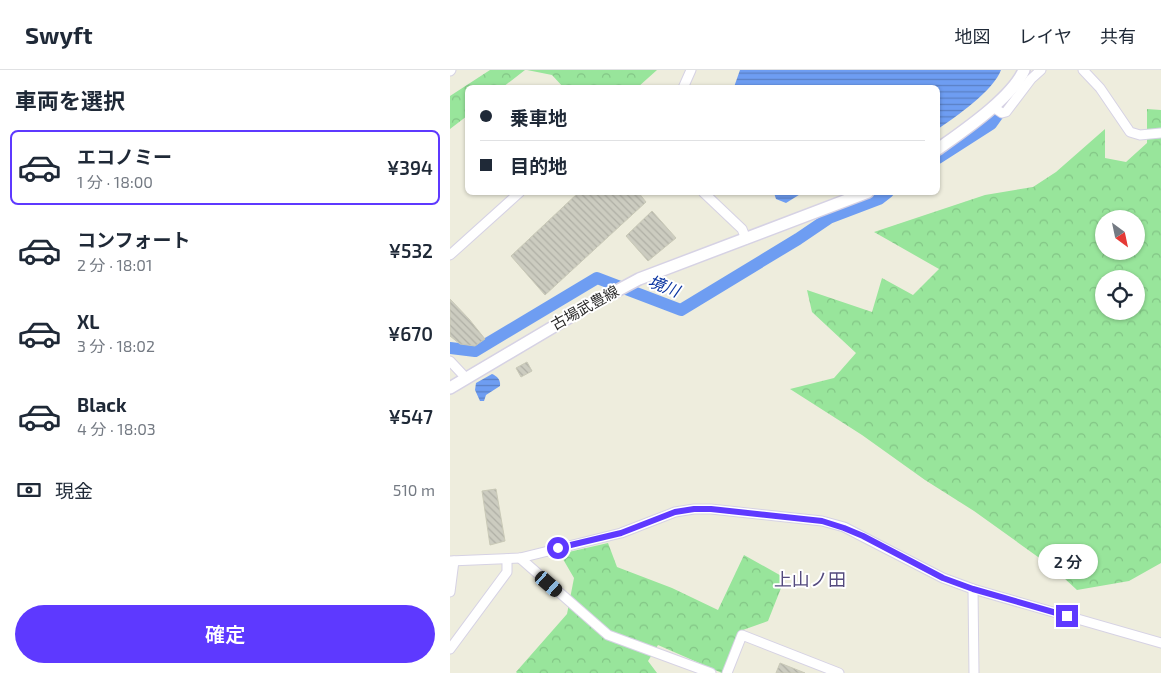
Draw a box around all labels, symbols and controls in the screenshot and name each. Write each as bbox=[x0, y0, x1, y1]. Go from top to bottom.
text: Swyft bbox=[25, 20, 93, 49]
text: 地図 bbox=[955, 25, 991, 47]
text: レイヤ bbox=[1019, 25, 1072, 47]
text: 共有 bbox=[1100, 25, 1136, 47]
text: 車両を選択 bbox=[15, 87, 125, 113]
text: 乗車地 bbox=[510, 106, 567, 129]
icon: car bbox=[17, 145, 62, 190]
text: エコノミー bbox=[77, 145, 172, 168]
text: 目的地 bbox=[510, 154, 567, 177]
text: ¥394 bbox=[387, 156, 433, 179]
text: 1 分 · 18:00 bbox=[77, 172, 153, 191]
north arrow bbox=[1095, 210, 1145, 260]
map controls bbox=[1095, 210, 1145, 320]
icon: car bbox=[17, 228, 62, 273]
text: コンフォート bbox=[77, 228, 190, 251]
text: ¥532 bbox=[389, 239, 433, 262]
text: 2 分 · 18:01 bbox=[77, 255, 152, 274]
button: locate bbox=[1095, 270, 1145, 320]
water label: 境川 bbox=[646, 271, 684, 301]
street label: 古場武豊線 bbox=[547, 281, 622, 333]
text: XL bbox=[77, 310, 99, 333]
icon: car bbox=[17, 311, 62, 356]
text: ¥670 bbox=[388, 322, 433, 345]
text: 3 分 · 18:02 bbox=[77, 336, 155, 355]
text: Black bbox=[77, 393, 127, 416]
icon: car bbox=[17, 394, 62, 439]
text: ¥547 bbox=[389, 405, 433, 428]
text: 4 分 · 18:03 bbox=[77, 419, 156, 438]
icon: cash bbox=[15, 476, 43, 504]
text: 現金 bbox=[55, 479, 93, 502]
text: 510 m bbox=[393, 480, 435, 499]
route start bbox=[547, 537, 569, 559]
callout: 2 分 bbox=[1037, 544, 1097, 578]
text: 2 分 bbox=[1054, 552, 1082, 571]
car bbox=[532, 568, 565, 600]
district label: 上山ノ田 bbox=[774, 568, 846, 590]
button: 確定 bbox=[15, 605, 435, 663]
route end bbox=[1056, 605, 1078, 627]

